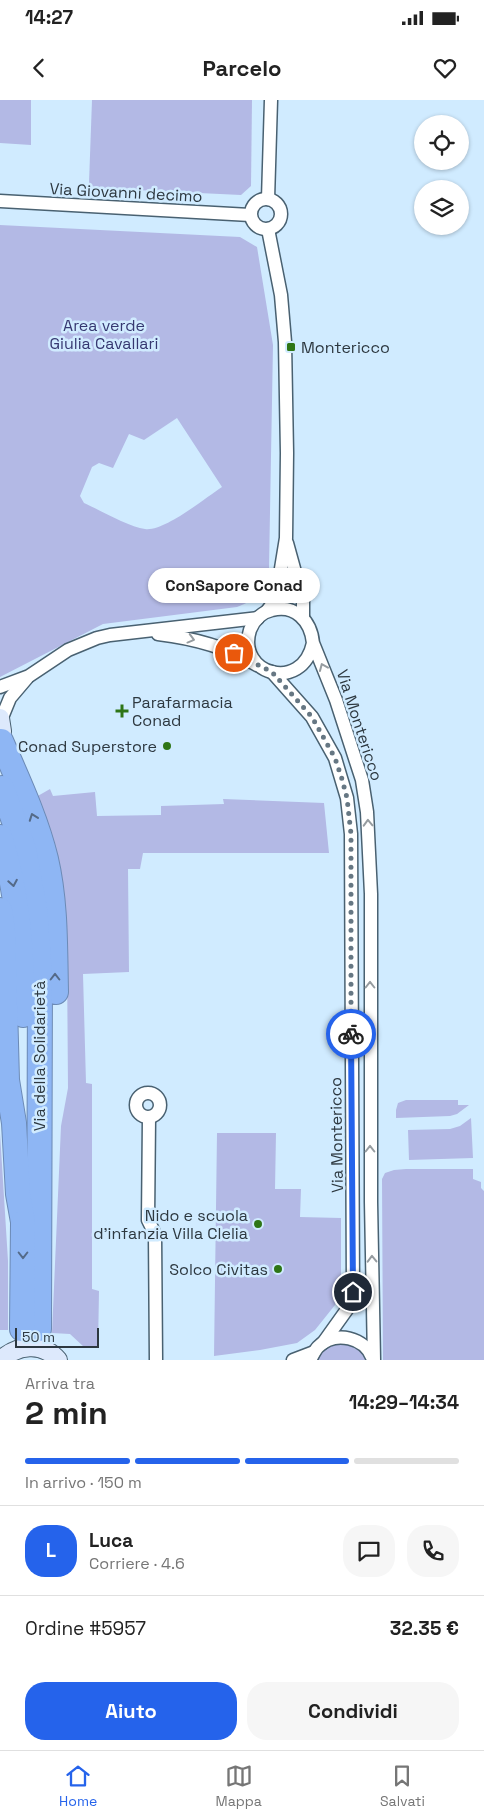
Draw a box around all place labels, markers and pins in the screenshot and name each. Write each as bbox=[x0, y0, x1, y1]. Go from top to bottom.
place label: Montericco bbox=[301, 337, 390, 358]
marker: Montericco bbox=[285, 341, 297, 353]
callout: ConSapore Conad bbox=[148, 568, 320, 603]
pin bbox=[213, 632, 255, 674]
place label: Parafarmacia Conad bbox=[132, 692, 233, 731]
marker: Parafarmacia Conad bbox=[116, 705, 128, 717]
place label: Conad Superstore bbox=[18, 736, 157, 757]
marker: Conad Superstore bbox=[161, 740, 173, 752]
place label: Nido e scuola d'infanzia Villa Clelia bbox=[93, 1205, 248, 1244]
marker: Nido e scuola d'infanzia Villa Clelia bbox=[252, 1218, 264, 1230]
place label: Solco Civitas bbox=[169, 1259, 268, 1280]
marker: Solco Civitas bbox=[272, 1263, 284, 1275]
pin bbox=[332, 1271, 374, 1313]

